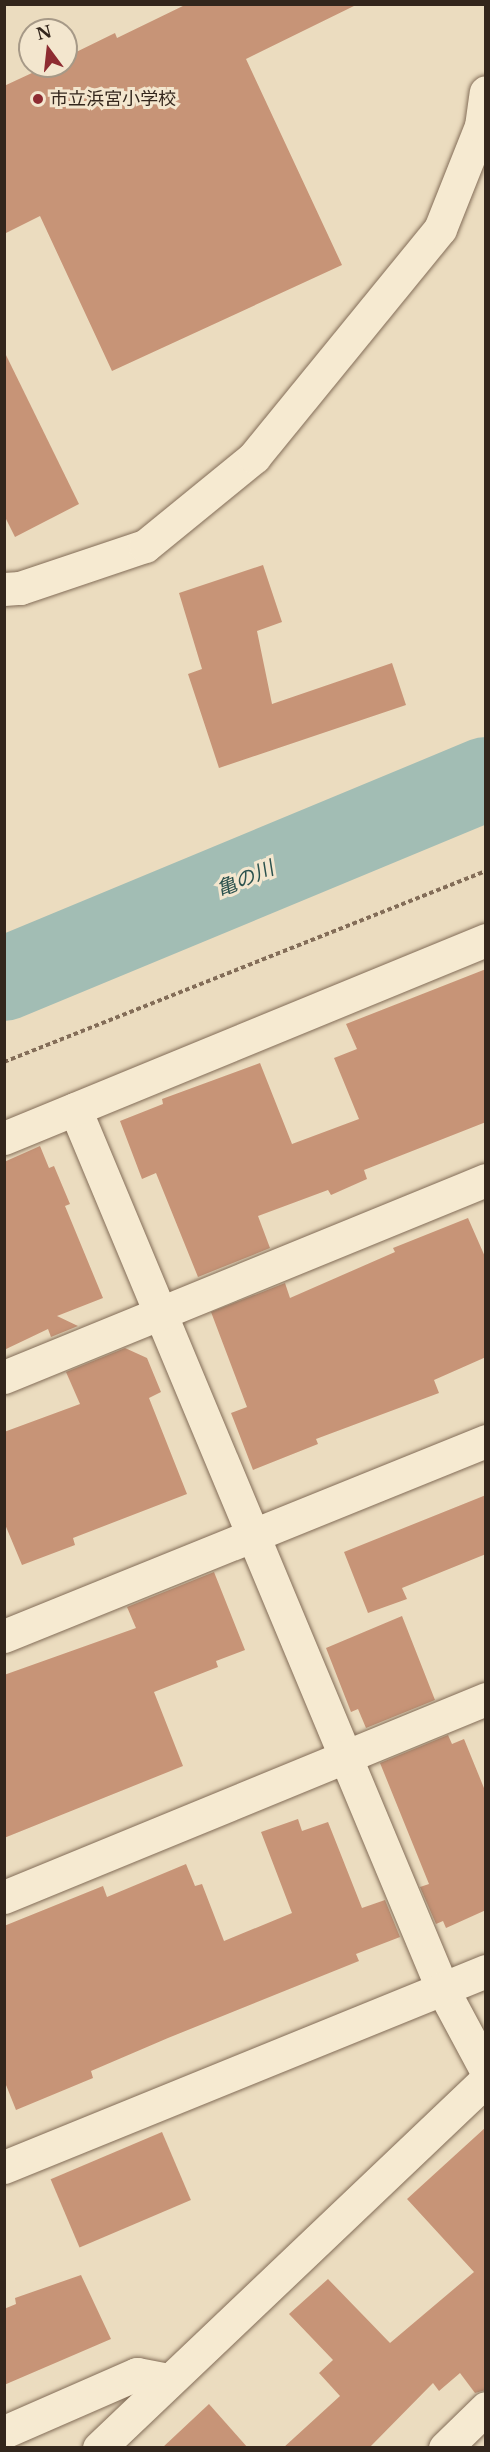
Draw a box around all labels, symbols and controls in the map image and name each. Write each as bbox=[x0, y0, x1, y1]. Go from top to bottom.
north arrow bbox=[18, 18, 78, 78]
text: N bbox=[34, 21, 54, 44]
place label: 市立浜宮小学校 bbox=[50, 88, 176, 110]
marker: 市立浜宮小学校 bbox=[31, 92, 45, 106]
water label: 亀の川 bbox=[213, 856, 277, 902]

